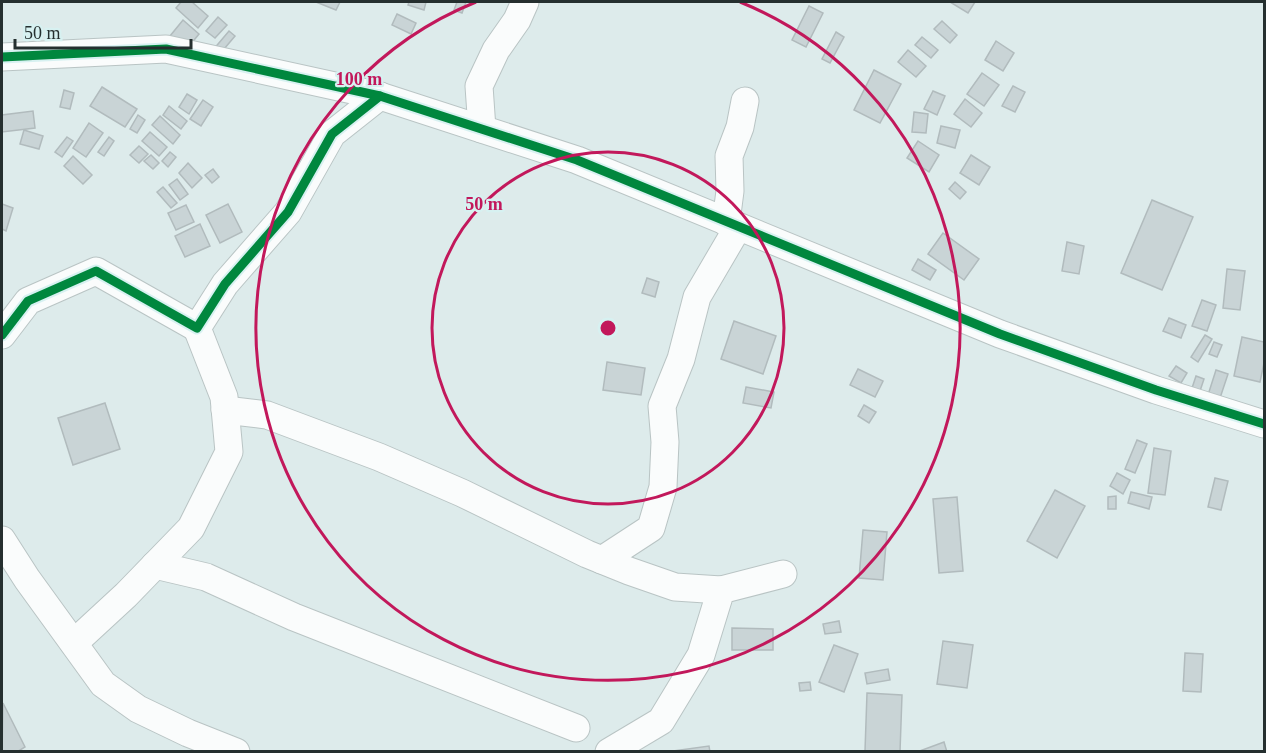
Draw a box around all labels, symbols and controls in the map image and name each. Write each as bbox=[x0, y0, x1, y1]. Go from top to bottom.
scale bar bbox=[15, 12, 190, 50]
text: 50 m bbox=[24, 23, 61, 43]
text: 100 m bbox=[336, 69, 382, 89]
text: 50 m bbox=[465, 194, 503, 214]
centre of rings bbox=[598, 318, 618, 338]

